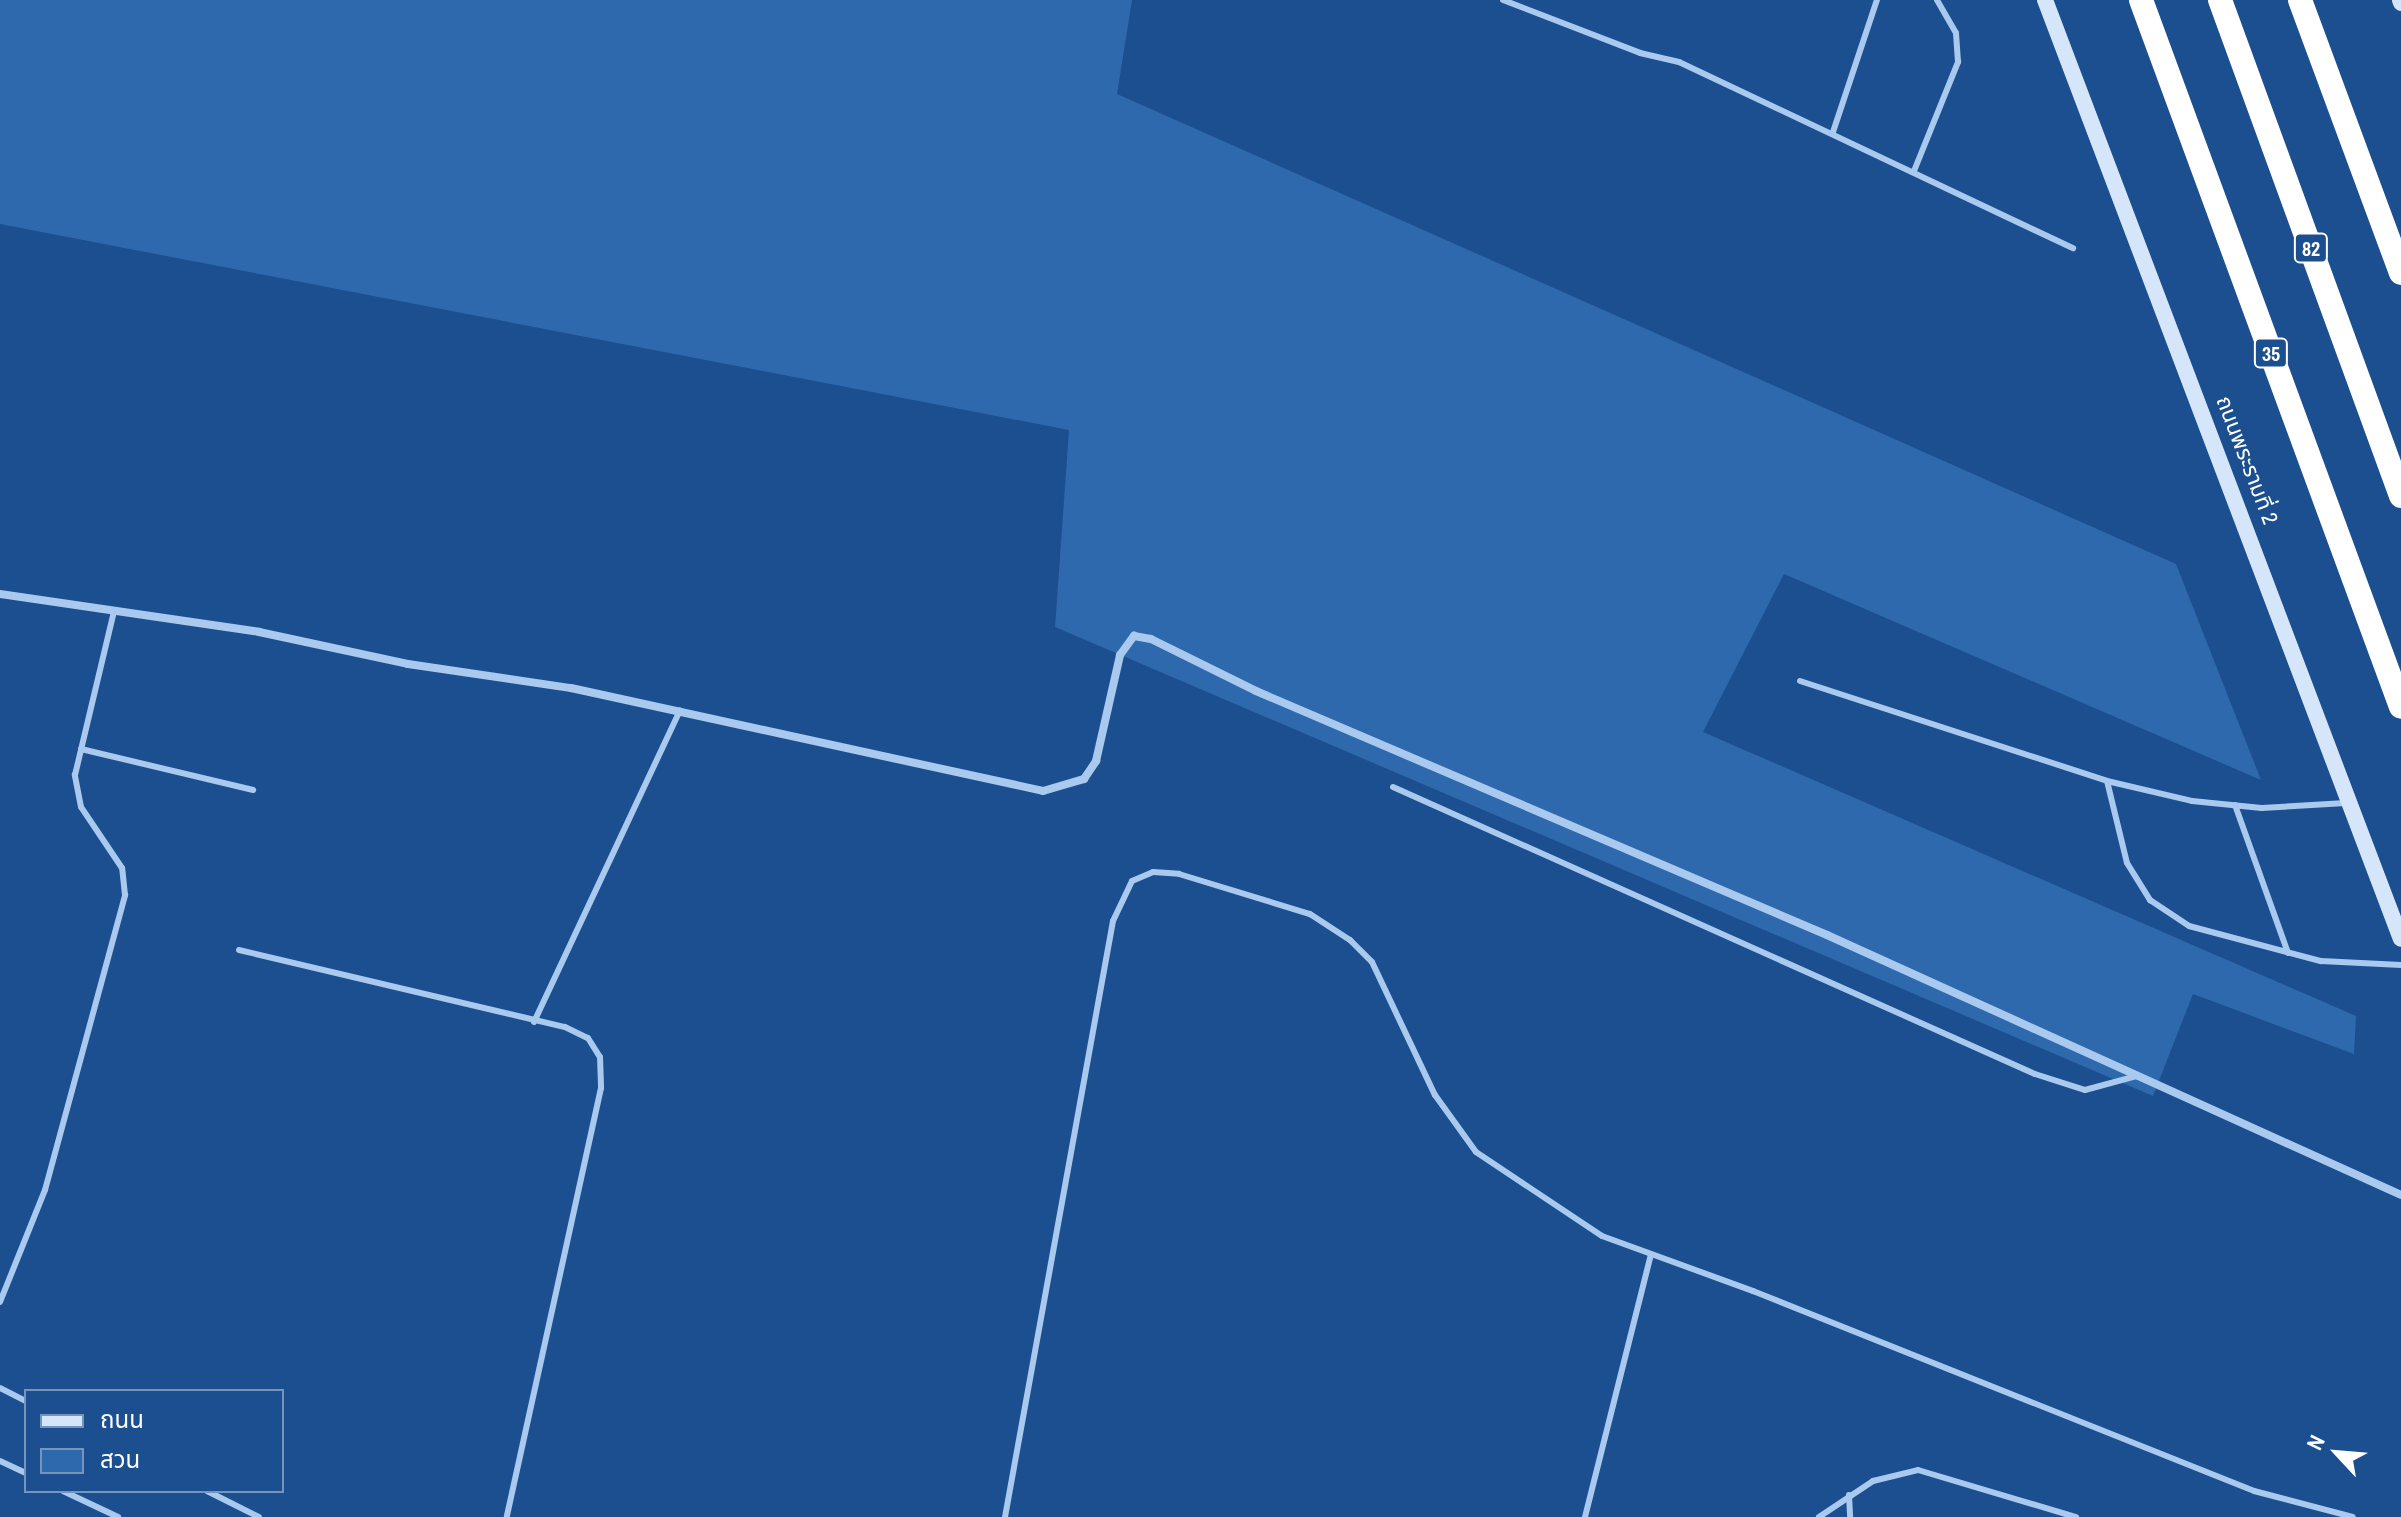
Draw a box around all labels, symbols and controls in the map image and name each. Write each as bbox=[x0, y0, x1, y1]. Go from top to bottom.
road number: 82 bbox=[2293, 232, 2329, 264]
road number: 35 bbox=[2253, 337, 2289, 369]
street label: ถนนพระรามที่ 2 bbox=[2210, 392, 2284, 528]
legend bbox=[24, 1389, 284, 1493]
text: ถนน bbox=[100, 1403, 144, 1435]
north arrow bbox=[2297, 1413, 2377, 1493]
text: N bbox=[2299, 1430, 2332, 1455]
text: สวน bbox=[100, 1443, 140, 1475]

